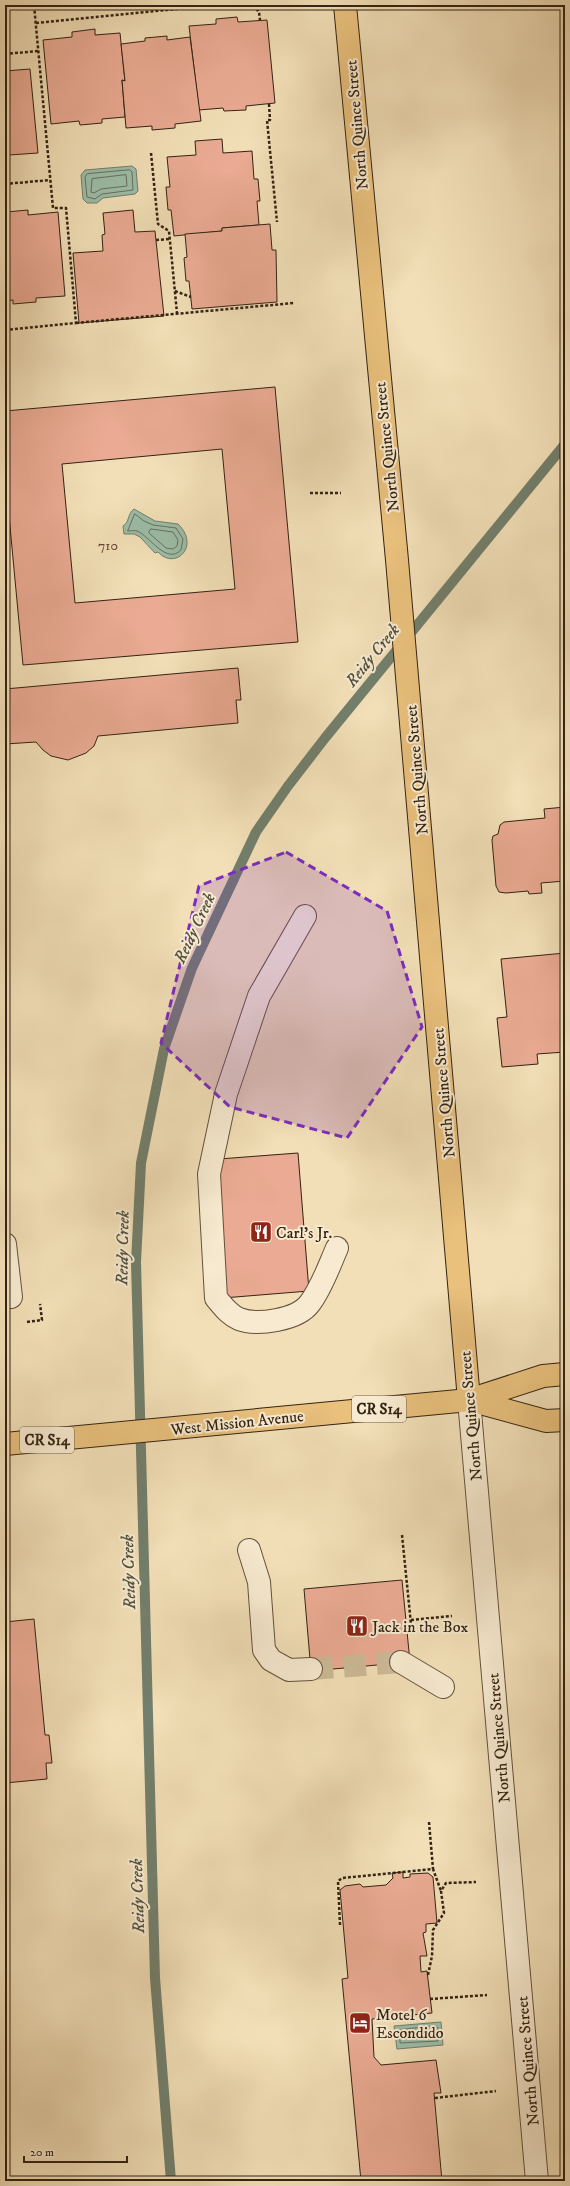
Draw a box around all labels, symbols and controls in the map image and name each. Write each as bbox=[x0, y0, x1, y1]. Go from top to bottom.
street label: North Quince Street bbox=[341, 59, 373, 191]
street label: North Quince Street bbox=[370, 381, 404, 513]
house number: 710 bbox=[98, 537, 118, 555]
water label: Reidy Creek bbox=[340, 619, 405, 692]
street label: North Quince Street bbox=[401, 704, 433, 836]
water label: Reidy Creek bbox=[169, 889, 221, 968]
street label: North Quince Street bbox=[428, 1027, 460, 1159]
water label: Reidy Creek bbox=[111, 1209, 135, 1287]
restaurant icon: Carl's Jr. bbox=[248, 1219, 274, 1245]
place label: Carl's Jr. bbox=[276, 1223, 332, 1243]
street label: North Quince Street bbox=[455, 1350, 487, 1482]
road number: CR S14 bbox=[352, 1396, 406, 1422]
street label: West Mission Avenue bbox=[169, 1406, 305, 1440]
road number: CR S14 bbox=[20, 1427, 74, 1453]
water label: Reidy Creek bbox=[117, 1533, 141, 1611]
restaurant icon: Jack in the Box bbox=[344, 1613, 370, 1639]
place label: Jack in the Box bbox=[370, 1617, 468, 1637]
street label: North Quince Street bbox=[483, 1672, 515, 1804]
water label: Reidy Creek bbox=[126, 1857, 150, 1935]
street label: North Quince Street bbox=[512, 1995, 544, 2127]
place label: Motel 6 Escondido bbox=[376, 2005, 444, 2043]
hotel icon: Motel 6 Escondido bbox=[347, 2010, 373, 2036]
scale bar bbox=[24, 2138, 127, 2164]
text: 20 m bbox=[30, 2145, 54, 2160]

